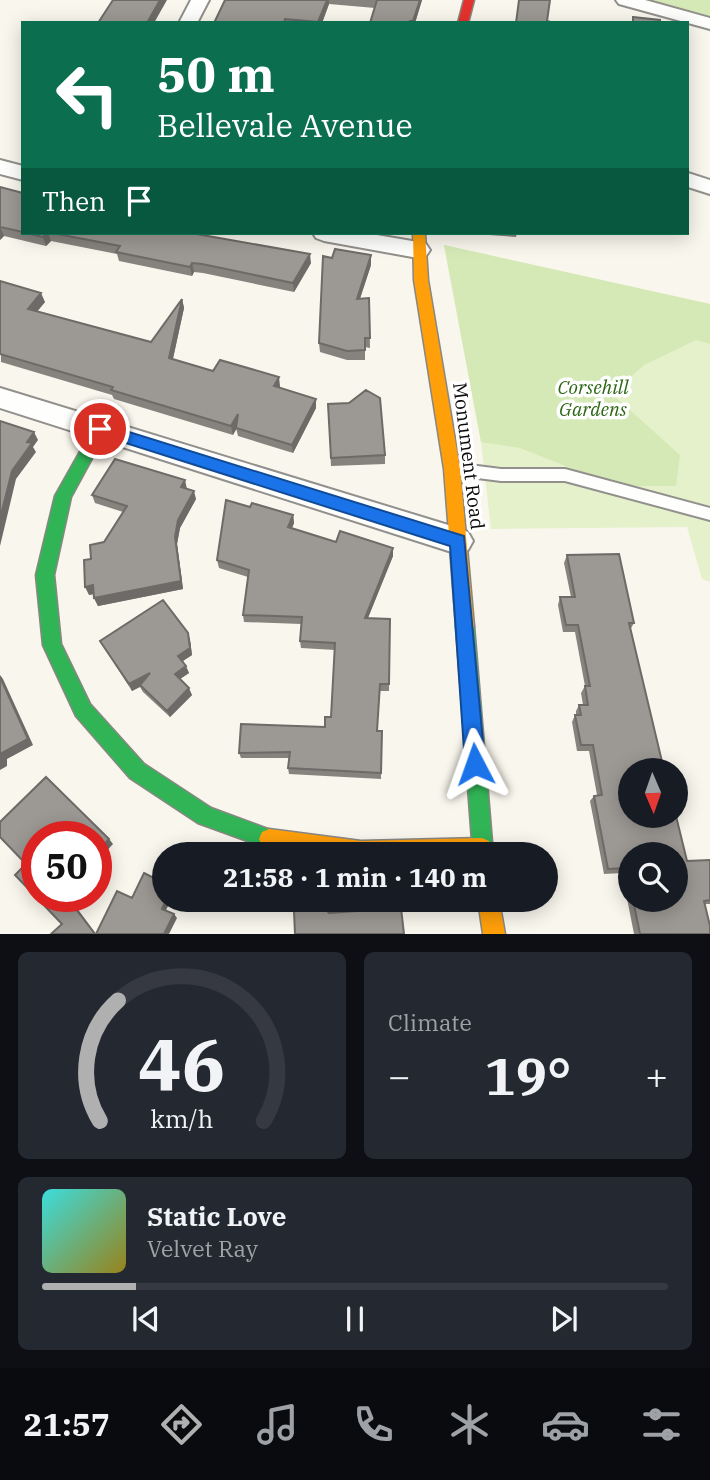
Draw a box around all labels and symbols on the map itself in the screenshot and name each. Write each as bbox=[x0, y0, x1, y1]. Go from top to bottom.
park label: Corsehill Gardens bbox=[557, 375, 629, 421]
street label: Monument Road bbox=[448, 381, 490, 531]
pin bbox=[70, 399, 130, 459]
position arrow bbox=[438, 727, 512, 801]
north arrow bbox=[618, 758, 688, 828]
speed limit sign: 50 bbox=[21, 821, 112, 912]

